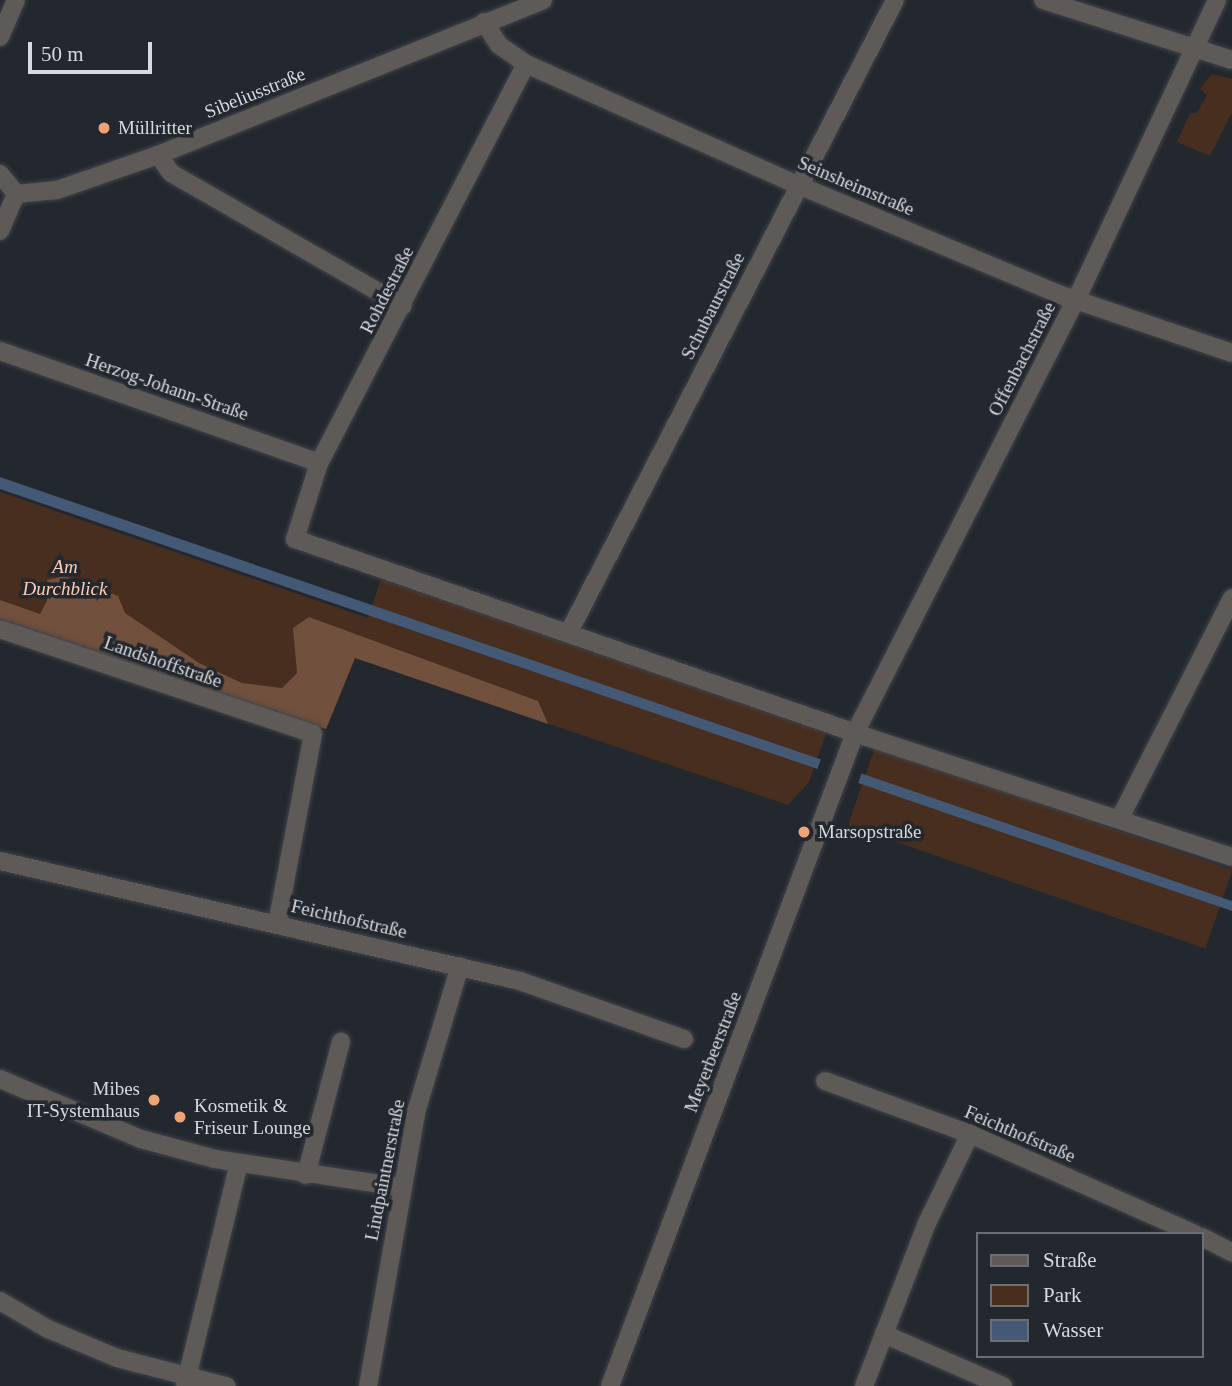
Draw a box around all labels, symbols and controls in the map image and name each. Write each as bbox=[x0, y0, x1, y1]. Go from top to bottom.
scale bar bbox=[32, 28, 156, 72]
text: 50 m bbox=[41, 42, 84, 66]
street label: Sibeliusstraße bbox=[201, 62, 309, 124]
place label: Müllritter bbox=[118, 117, 192, 139]
marker: Müllritter bbox=[96, 120, 112, 136]
street label: Seinsheimstraße bbox=[794, 151, 918, 221]
street label: Rohdestraße bbox=[355, 243, 419, 337]
street label: Schubaurstraße bbox=[676, 249, 750, 363]
street label: Offenbachstraße bbox=[983, 298, 1061, 420]
street label: Herzog-Johann-Straße bbox=[82, 348, 252, 426]
park label: Am Durchblick bbox=[23, 556, 107, 600]
street label: Landshoffstraße bbox=[101, 631, 225, 693]
place label: Marsopstraße bbox=[818, 821, 921, 843]
marker: Marsopstraße bbox=[796, 824, 812, 840]
street label: Feichthofstraße bbox=[289, 895, 409, 943]
street label: Meyerbeerstraße bbox=[679, 988, 747, 1116]
place label: Mibes IT-Systemhaus bbox=[27, 1078, 140, 1122]
marker: Mibes IT-Systemhaus bbox=[146, 1092, 162, 1108]
place label: Kosmetik & Friseur Lounge bbox=[194, 1095, 311, 1139]
street label: Lindpaintnerstraße bbox=[360, 1097, 410, 1243]
street label: Feichthofstraße bbox=[961, 1100, 1079, 1168]
marker: Kosmetik & Friseur Lounge bbox=[172, 1109, 188, 1125]
legend bbox=[976, 1232, 1204, 1358]
text: Straße bbox=[1043, 1248, 1097, 1272]
text: Park bbox=[1043, 1283, 1082, 1307]
text: Wasser bbox=[1043, 1318, 1103, 1342]

